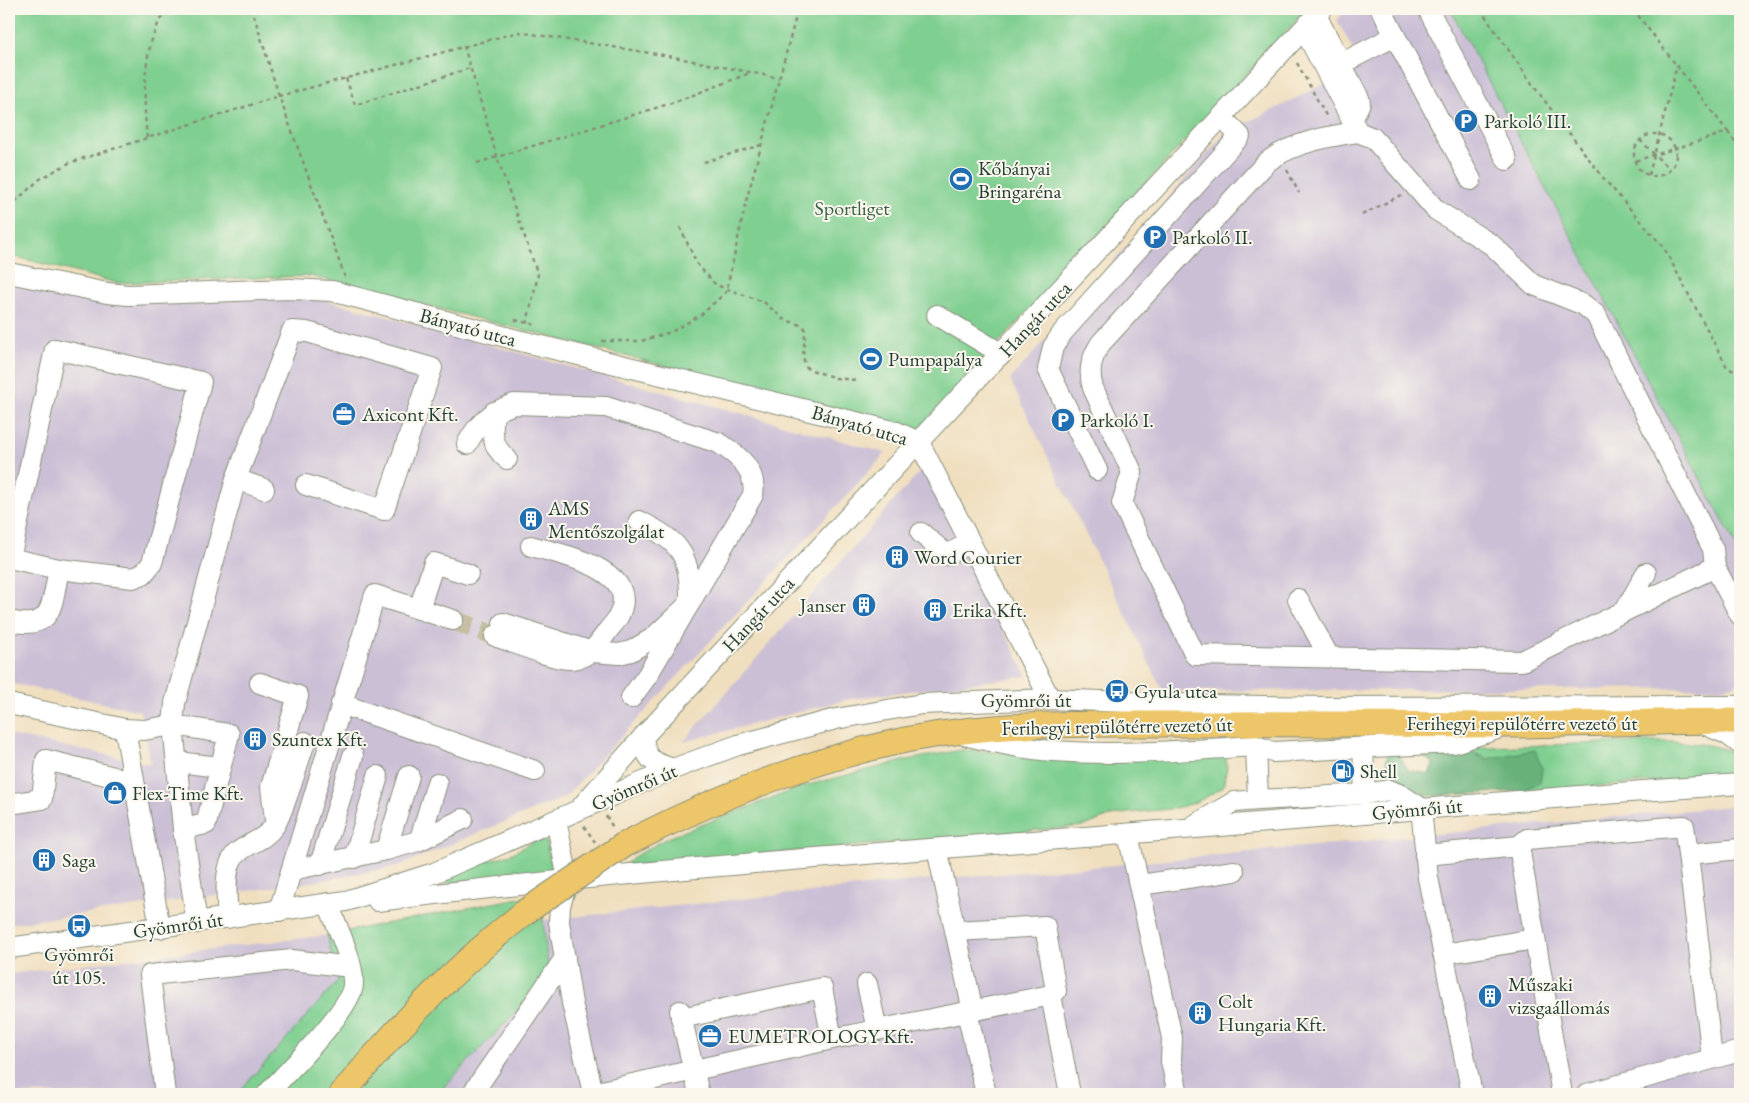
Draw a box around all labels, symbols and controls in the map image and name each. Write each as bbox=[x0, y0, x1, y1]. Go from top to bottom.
parking icon: Parkoló III. bbox=[1453, 108, 1479, 134]
place label: Parkoló III. bbox=[1484, 108, 1571, 134]
place label: Kőbányai Bringaréna bbox=[978, 155, 1062, 204]
sports icon: Kőbányai Bringaréna bbox=[948, 166, 974, 192]
park label: Sportliget bbox=[814, 195, 890, 221]
parking icon: Parkoló II. bbox=[1142, 224, 1168, 250]
place label: Parkoló II. bbox=[1172, 224, 1253, 250]
street label: Hangár utca bbox=[993, 275, 1077, 363]
street label: Bányató utca bbox=[417, 302, 519, 352]
sports icon: Pumpapálya bbox=[858, 346, 884, 372]
place label: Pumpapálya bbox=[888, 346, 982, 372]
street label: Bányató utca bbox=[809, 399, 911, 451]
office icon: Axicont Kft. bbox=[331, 401, 357, 427]
place label: Axicont Kft. bbox=[361, 401, 459, 427]
parking icon: Parkoló I. bbox=[1050, 407, 1076, 433]
place label: Parkoló I. bbox=[1080, 407, 1154, 433]
place label: AMS Mentőszolgálat bbox=[547, 495, 665, 544]
building icon: AMS Mentőszolgálat bbox=[518, 506, 544, 532]
building icon: Word Courier bbox=[884, 544, 910, 570]
place label: Word Courier bbox=[914, 544, 1022, 570]
street label: Hangár utca bbox=[716, 570, 800, 658]
place label: Janser bbox=[798, 592, 846, 618]
building icon: Janser bbox=[851, 592, 877, 618]
building icon: Erika Kft. bbox=[922, 597, 948, 623]
place label: Erika Kft. bbox=[952, 597, 1027, 623]
bus stop icon: Gyula utca bbox=[1104, 678, 1130, 704]
place label: Gyula utca bbox=[1134, 678, 1217, 704]
street label: Gyömrői út bbox=[981, 687, 1072, 713]
street label: Ferihegyi repülőtérre vezető út bbox=[1406, 710, 1638, 736]
street label: Ferihegyi repülőtérre vezető út bbox=[1001, 711, 1234, 741]
building icon: Szuntex Kft. bbox=[242, 726, 268, 752]
place label: Szuntex Kft. bbox=[272, 726, 367, 752]
street label: Gyömrői út bbox=[587, 757, 681, 817]
fuel station icon: Shell bbox=[1330, 758, 1356, 784]
place label: Shell bbox=[1360, 758, 1397, 784]
shop icon: Flex-Time Kft. bbox=[102, 780, 128, 806]
place label: Flex-Time Kft. bbox=[132, 780, 244, 806]
street label: Gyömrői út bbox=[1371, 792, 1464, 826]
building icon: Saga bbox=[31, 847, 57, 873]
place label: Saga bbox=[62, 847, 96, 873]
street label: Gyömrői út bbox=[131, 906, 225, 944]
bus stop icon: Gyömrői út 105. bbox=[66, 913, 92, 939]
place label: Gyömrői út 105. bbox=[44, 941, 114, 990]
place label: Műszaki vizsgaállomás bbox=[1508, 971, 1610, 1020]
building icon: Műszaki vizsgaállomás bbox=[1477, 983, 1503, 1009]
place label: Colt Hungaria Kft. bbox=[1218, 988, 1326, 1037]
building icon: Colt Hungaria Kft. bbox=[1187, 1000, 1213, 1026]
office icon: EUMETROLOGY Kft. bbox=[697, 1023, 723, 1049]
place label: EUMETROLOGY Kft. bbox=[728, 1023, 914, 1049]

